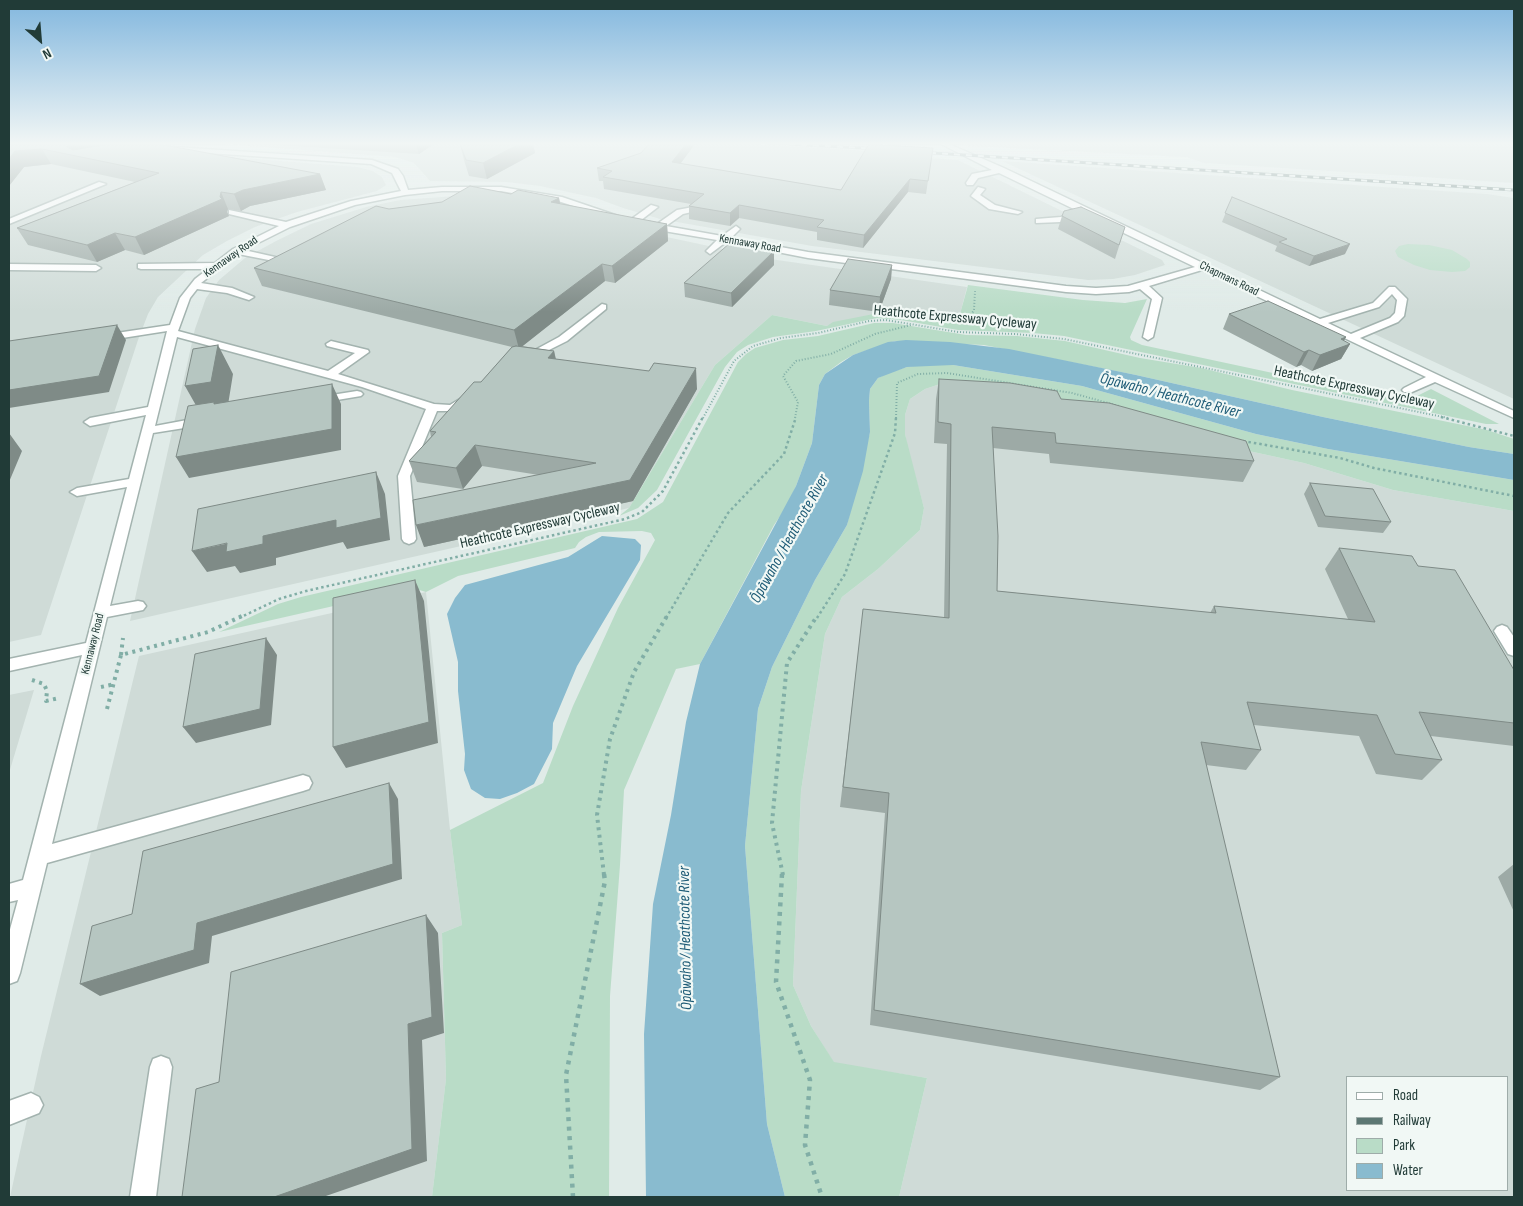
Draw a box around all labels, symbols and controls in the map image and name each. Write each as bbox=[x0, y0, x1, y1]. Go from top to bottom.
north arrow bbox=[15, 15, 65, 65]
text: N bbox=[40, 45, 54, 63]
street label: Kennaway Road bbox=[718, 231, 782, 257]
street label: Kennaway Road bbox=[201, 233, 261, 281]
street label: Chapmans Road bbox=[1197, 258, 1261, 300]
street label: Heathcote Expressway Cycleway bbox=[873, 302, 1037, 334]
street label: Heathcote Expressway Cycleway bbox=[1272, 362, 1436, 414]
water label: Ōpāwaho / Heathcote River bbox=[1098, 369, 1242, 423]
water label: Ōpāwaho / Heathcote River bbox=[747, 471, 833, 607]
street label: Heathcote Expressway Cycleway bbox=[458, 499, 622, 553]
street label: Kennaway Road bbox=[78, 612, 108, 676]
water label: Ōpāwaho / Heathcote River bbox=[675, 866, 697, 1010]
legend bbox=[1346, 1076, 1508, 1191]
text: Road bbox=[1393, 1086, 1418, 1105]
text: Railway bbox=[1393, 1111, 1431, 1130]
text: Park bbox=[1393, 1136, 1415, 1155]
text: Water bbox=[1393, 1161, 1423, 1180]

